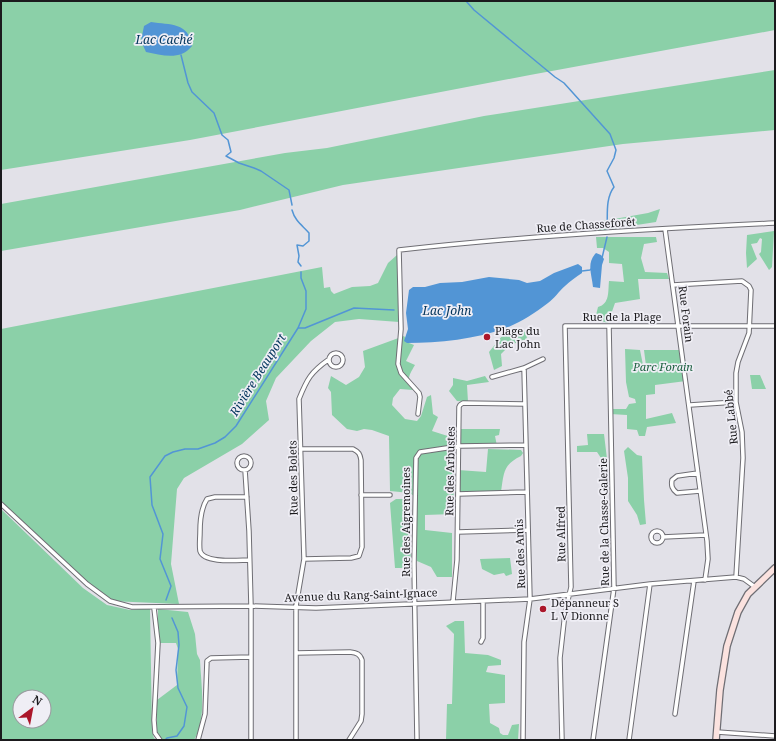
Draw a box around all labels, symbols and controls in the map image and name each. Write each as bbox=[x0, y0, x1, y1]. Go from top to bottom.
water label: Lac Caché bbox=[135, 31, 193, 48]
street label: Rue de Chasseforêt bbox=[536, 214, 636, 235]
street label: Rue Forain bbox=[676, 285, 697, 343]
water label: Lac John bbox=[422, 302, 471, 319]
street label: Rue de la Plage bbox=[583, 309, 662, 324]
place label: Plage du Lac John bbox=[495, 323, 541, 351]
water label: Rivière Beauport bbox=[225, 330, 290, 420]
marker: Plage du Lac John bbox=[482, 332, 492, 342]
park label: Parc Forain bbox=[632, 359, 693, 374]
street label: Rue Labbé bbox=[720, 389, 741, 445]
street label: Rue des Arbustes bbox=[441, 426, 458, 516]
street label: Rue des Bolets bbox=[284, 440, 301, 516]
street label: Rue de la Chasse-Galerie bbox=[595, 458, 612, 586]
street label: Rue des Aigremoines bbox=[398, 467, 413, 577]
street label: Rue Alfred bbox=[553, 506, 568, 562]
street label: Rue des Amis bbox=[511, 519, 528, 589]
street label: Avenue du Rang-Saint-Ignace bbox=[284, 584, 438, 605]
place label: Dépanneur S L V Dionne bbox=[551, 595, 619, 623]
marker: Dépanneur S L V Dionne bbox=[538, 604, 548, 614]
north arrow bbox=[12, 689, 52, 729]
text: N bbox=[30, 691, 45, 709]

